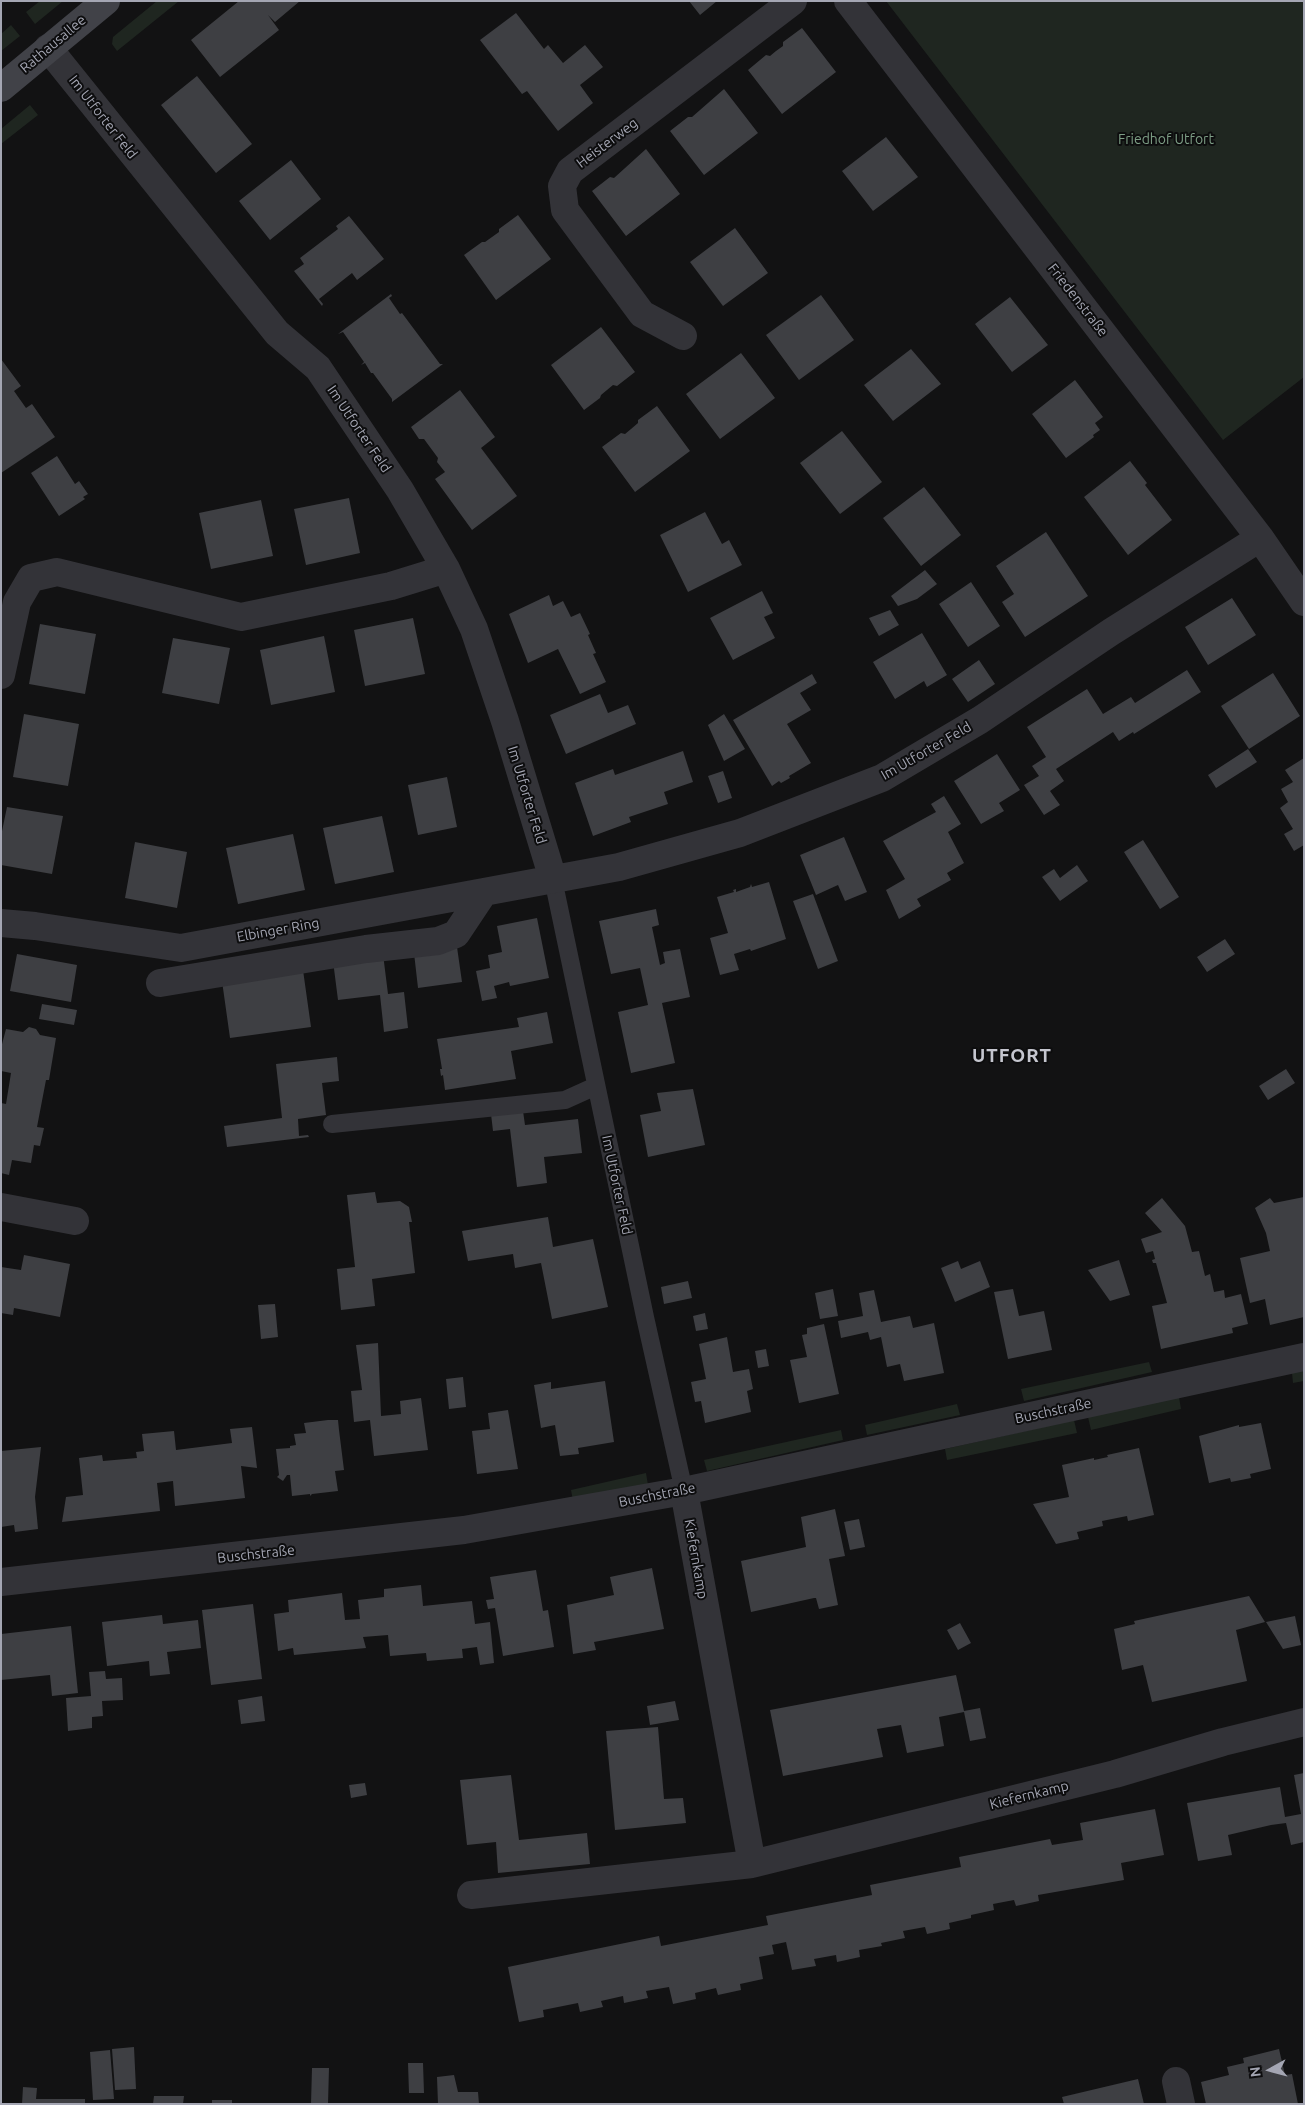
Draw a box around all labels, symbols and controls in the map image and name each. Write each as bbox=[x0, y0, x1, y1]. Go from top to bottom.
street label: Rathausallee bbox=[17, 12, 89, 76]
street label: Im Utforter Feld bbox=[65, 72, 141, 162]
street label: Heisterweg bbox=[573, 115, 641, 171]
park label: Friedhof Utfort bbox=[1118, 131, 1214, 147]
street label: Friedenstraße bbox=[1044, 260, 1112, 340]
street label: Im Utforter Feld bbox=[324, 382, 394, 476]
street label: Im Utforter Feld bbox=[878, 718, 974, 784]
street label: Im Utforter Feld bbox=[504, 744, 550, 846]
street label: Elbinger Ring bbox=[235, 914, 321, 946]
district label: UTFORT bbox=[971, 1045, 1053, 1067]
street label: Im Utforter Feld bbox=[598, 1134, 636, 1236]
street label: Buschstraße bbox=[1013, 1395, 1093, 1427]
street label: Buschstraße bbox=[617, 1479, 697, 1511]
street label: Kiefernkamp bbox=[681, 1518, 711, 1600]
street label: Buschstraße bbox=[216, 1542, 296, 1566]
street label: Kiefernkamp bbox=[988, 1777, 1070, 1813]
north arrow bbox=[1245, 2045, 1295, 2095]
text: N bbox=[1247, 2066, 1264, 2078]

